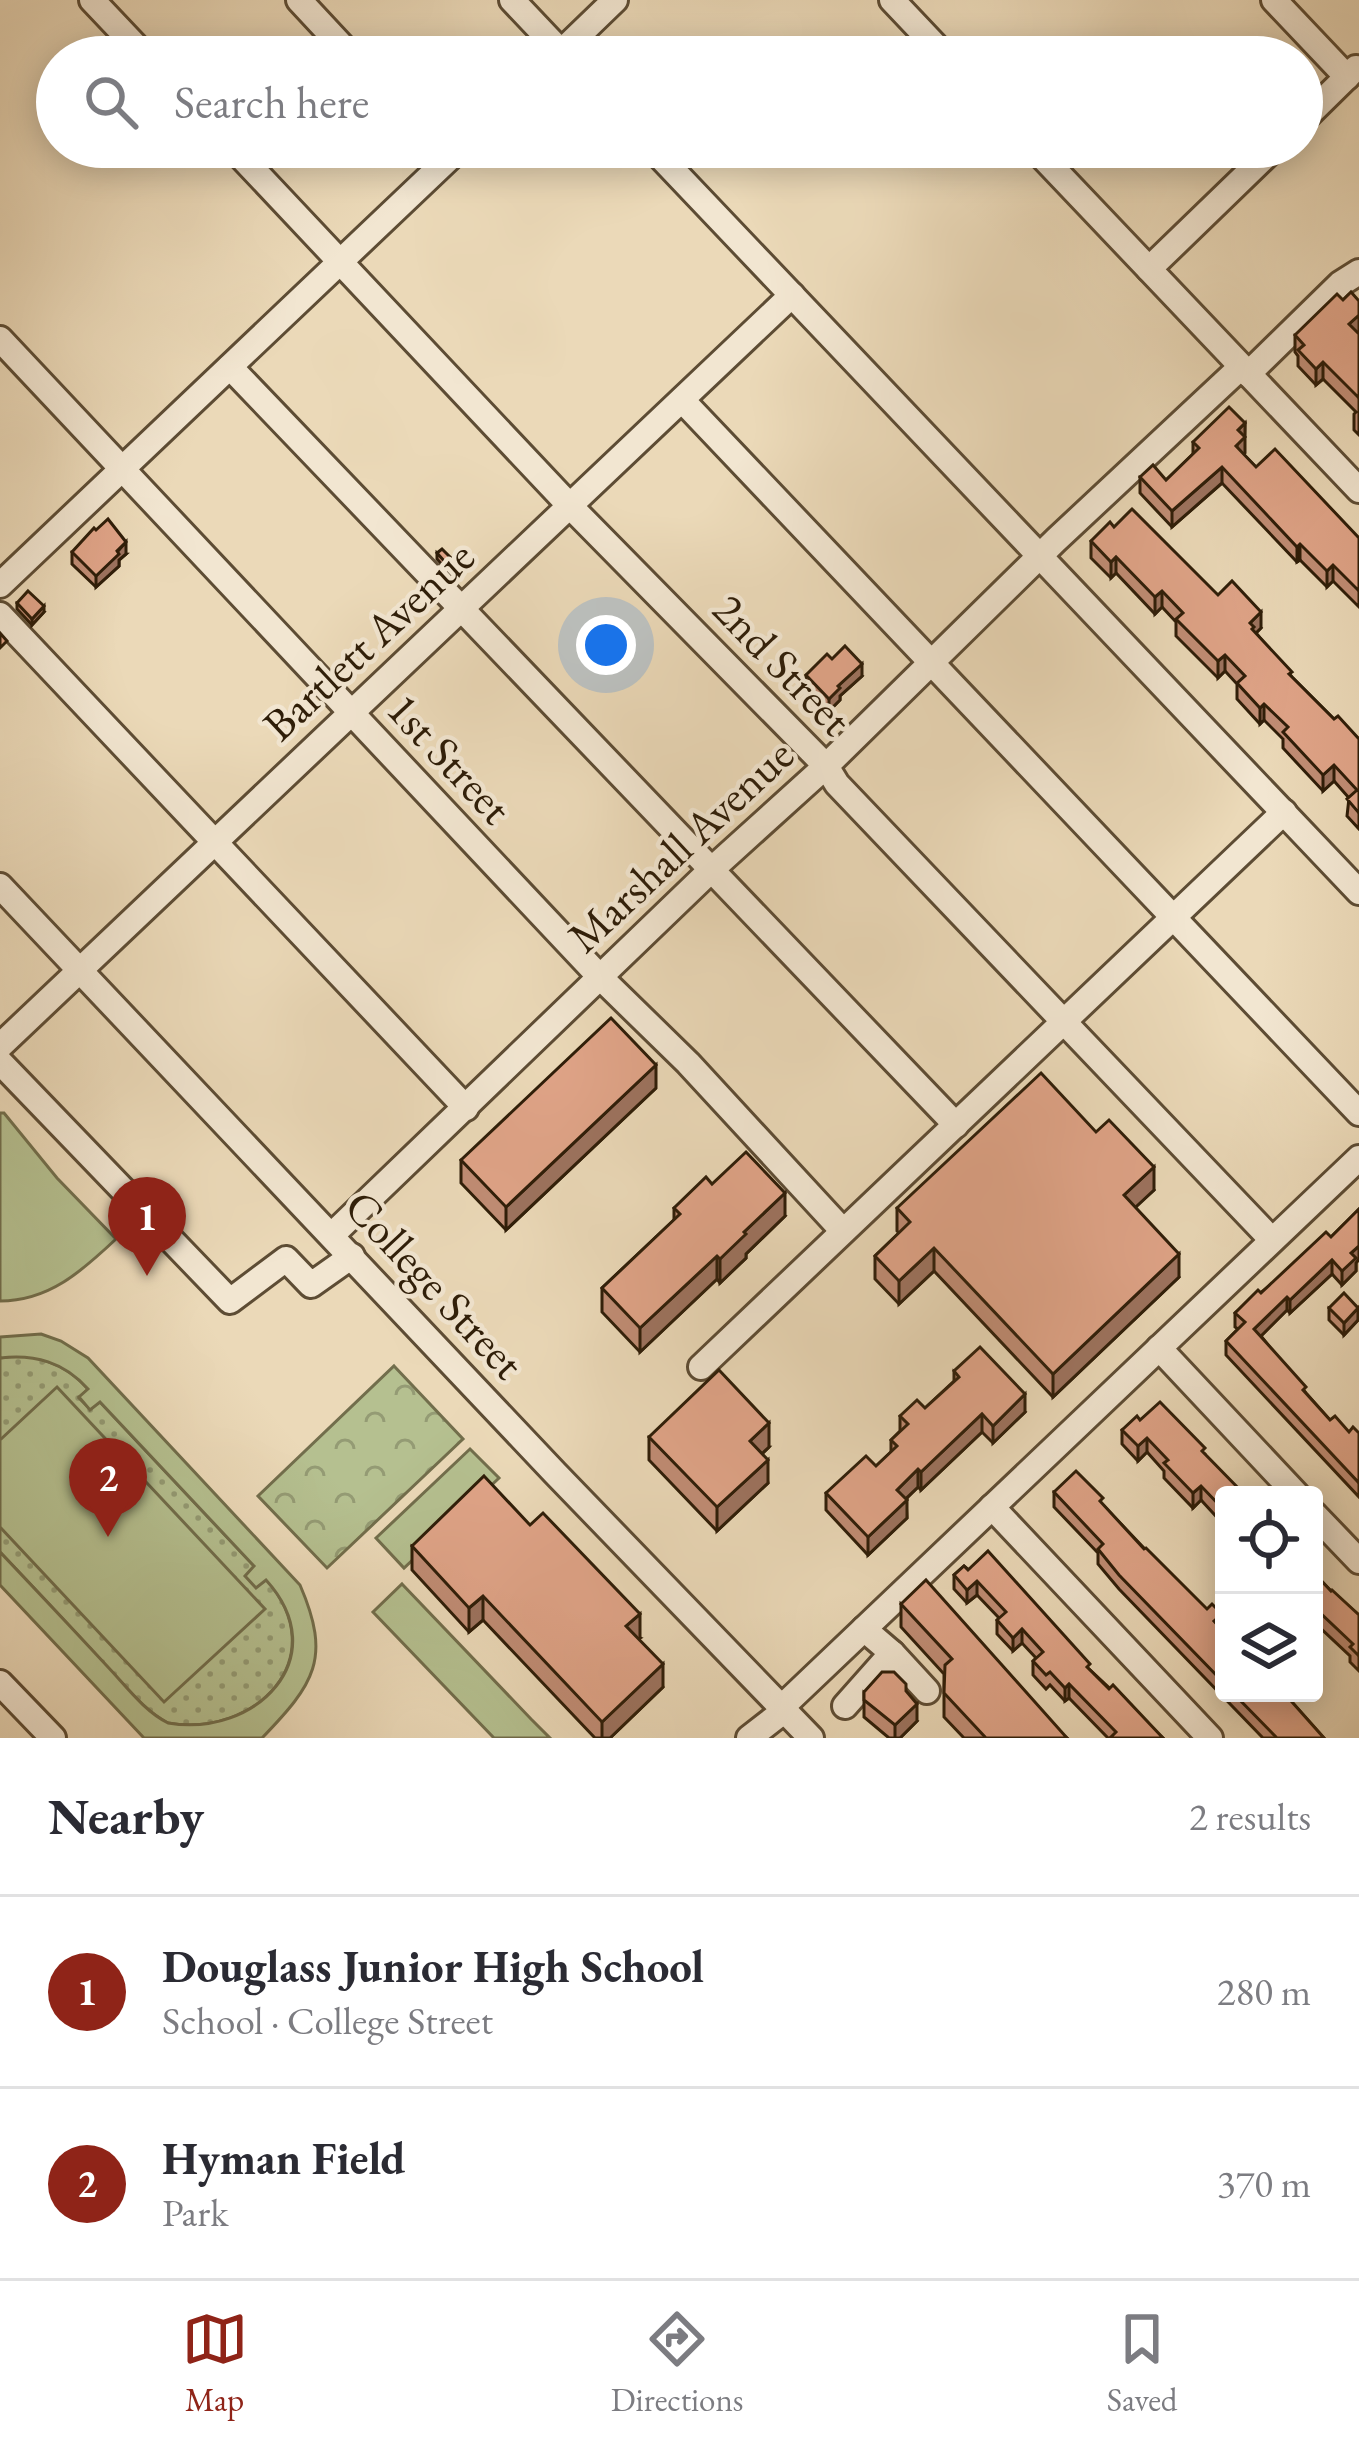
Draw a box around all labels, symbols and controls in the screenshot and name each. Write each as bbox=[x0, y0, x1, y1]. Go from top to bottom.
search box bbox=[36, 36, 1323, 168]
icon: search bbox=[78, 69, 144, 135]
text: Search here bbox=[174, 73, 369, 131]
street label: Bartlett Avenue bbox=[250, 527, 486, 753]
street label: 2nd Street bbox=[701, 581, 865, 747]
your location bbox=[576, 615, 636, 675]
street label: 1st Street bbox=[375, 680, 525, 836]
street label: Marshall Avenue bbox=[555, 726, 805, 964]
pin: 1 bbox=[108, 1177, 186, 1276]
street label: College Street bbox=[333, 1177, 537, 1391]
pin: 2 bbox=[69, 1438, 147, 1537]
map controls bbox=[1215, 1486, 1323, 1702]
button: locate bbox=[1215, 1486, 1323, 1594]
button: layers bbox=[1215, 1594, 1323, 1702]
text: Nearby bbox=[48, 1783, 204, 1849]
text: 2 results bbox=[1189, 1791, 1311, 1842]
text: Douglass Junior High School bbox=[162, 1937, 704, 1995]
text: 1 bbox=[77, 1966, 97, 2017]
text: 280 m bbox=[1217, 1966, 1311, 2017]
text: School · College Street bbox=[162, 1995, 493, 2046]
text: Hyman Field bbox=[162, 2129, 405, 2187]
text: 2 bbox=[77, 2158, 97, 2209]
text: 370 m bbox=[1217, 2158, 1311, 2209]
text: Park bbox=[162, 2187, 228, 2238]
tab: Map bbox=[182, 2306, 248, 2421]
tab: Directions bbox=[611, 2306, 744, 2421]
tab: Saved bbox=[1107, 2306, 1177, 2421]

